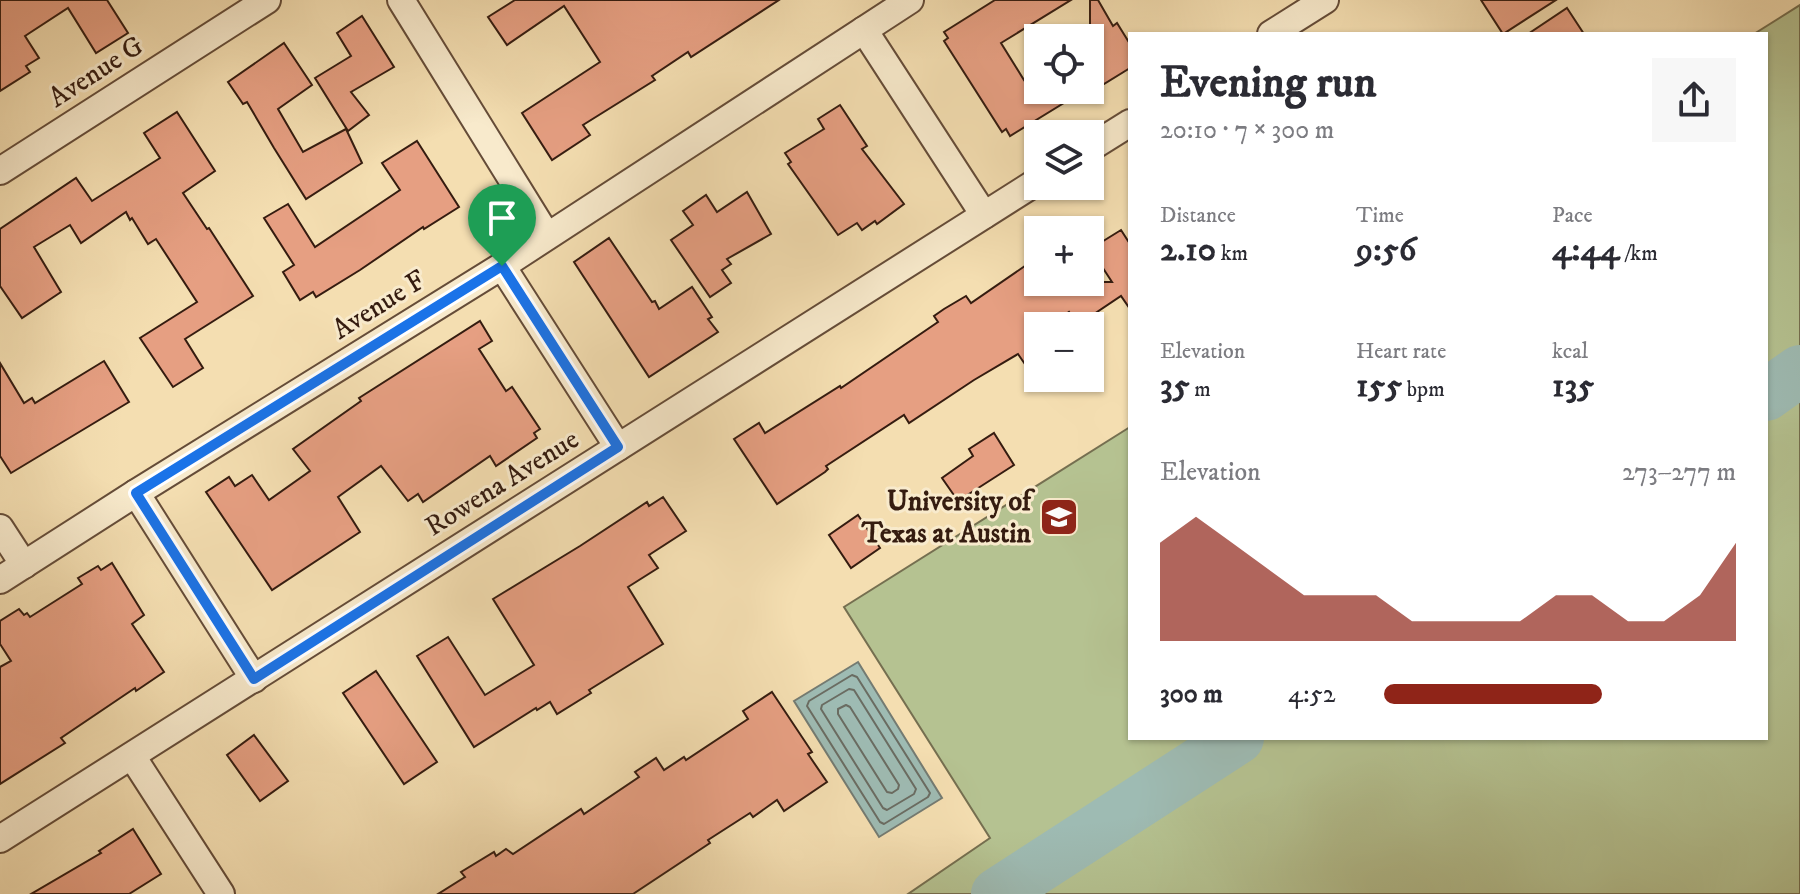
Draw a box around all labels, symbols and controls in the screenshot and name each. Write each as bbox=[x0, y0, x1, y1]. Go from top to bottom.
map controls bbox=[1024, 24, 1104, 392]
button: locate bbox=[1024, 24, 1104, 104]
street label: Avenue G bbox=[42, 28, 150, 116]
text: Evening run bbox=[1160, 56, 1377, 111]
button: share bbox=[1652, 58, 1736, 142]
text: 20:10 · 7 × 300 m bbox=[1160, 114, 1334, 147]
button: layers bbox=[1024, 120, 1104, 200]
pin bbox=[468, 184, 536, 266]
icon: arrive bbox=[480, 196, 524, 240]
text: Distance bbox=[1160, 202, 1236, 229]
text: Time bbox=[1356, 202, 1404, 229]
text: Pace bbox=[1552, 202, 1593, 229]
button: + bbox=[1024, 216, 1104, 296]
text: 2.10 bbox=[1160, 229, 1216, 271]
text: 9:56 bbox=[1356, 229, 1416, 271]
text: 4:44 bbox=[1552, 229, 1620, 271]
text: km bbox=[1216, 240, 1248, 267]
text: /km bbox=[1620, 240, 1658, 267]
street label: Avenue F bbox=[326, 263, 432, 347]
button: − bbox=[1024, 312, 1104, 392]
text: Elevation bbox=[1160, 338, 1245, 365]
text: Heart rate bbox=[1356, 338, 1446, 365]
text: kcal bbox=[1552, 338, 1588, 365]
text: 35 bbox=[1160, 365, 1190, 407]
text: 155 bbox=[1356, 365, 1402, 407]
text: 135 bbox=[1552, 365, 1594, 407]
text: m bbox=[1190, 376, 1211, 403]
text: bpm bbox=[1402, 376, 1445, 403]
street label: Rowena Avenue bbox=[419, 422, 585, 544]
text: Elevation bbox=[1160, 456, 1261, 489]
text: 273–277 m bbox=[1622, 456, 1736, 489]
place label: University of Texas at Austin bbox=[861, 484, 1036, 551]
school or university icon: University of Texas at Austin bbox=[1038, 496, 1080, 538]
text: 300 m bbox=[1160, 678, 1223, 711]
text: 4:52 bbox=[1288, 678, 1335, 711]

